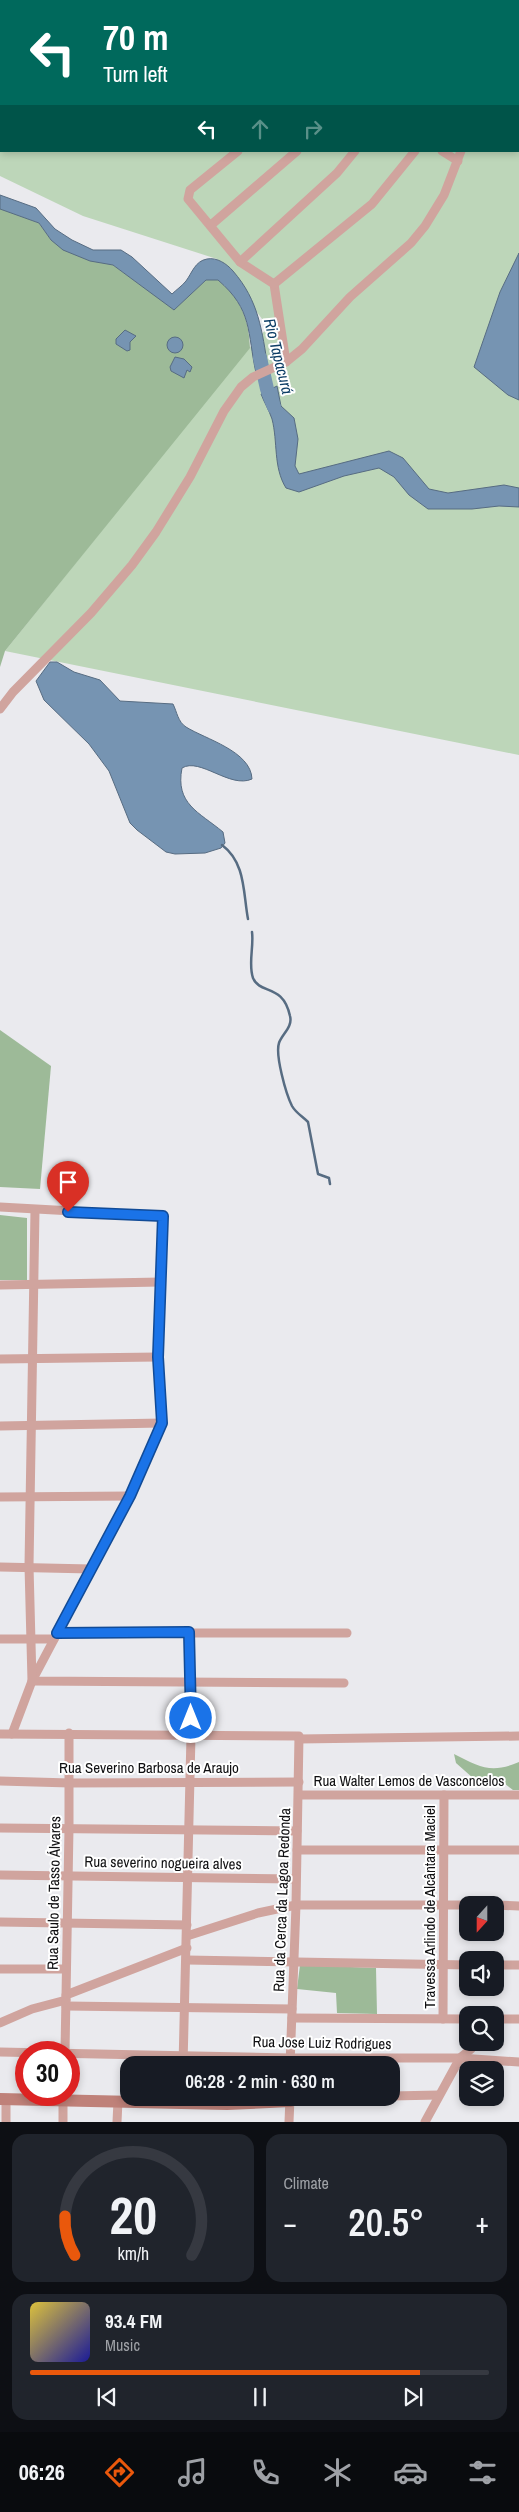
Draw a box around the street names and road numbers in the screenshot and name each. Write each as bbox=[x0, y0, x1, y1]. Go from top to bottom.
street label: Rua Severino Barbosa de Araujo bbox=[59, 1757, 239, 1778]
street label: Rua Walter Lemos de Vasconcelos bbox=[314, 1770, 504, 1791]
street label: Travessa Arlindo de Alcântara Maciel bbox=[419, 1805, 440, 2009]
street label: Rua da Cerca da Lagoa Redonda bbox=[268, 1808, 295, 1992]
street label: Rua Saulo de Tasso Álvares bbox=[42, 1816, 65, 1970]
street label: Rua severino nogueira alves bbox=[84, 1851, 242, 1874]
street label: Rua Jose Luiz Rodrigues bbox=[252, 2031, 392, 2054]

